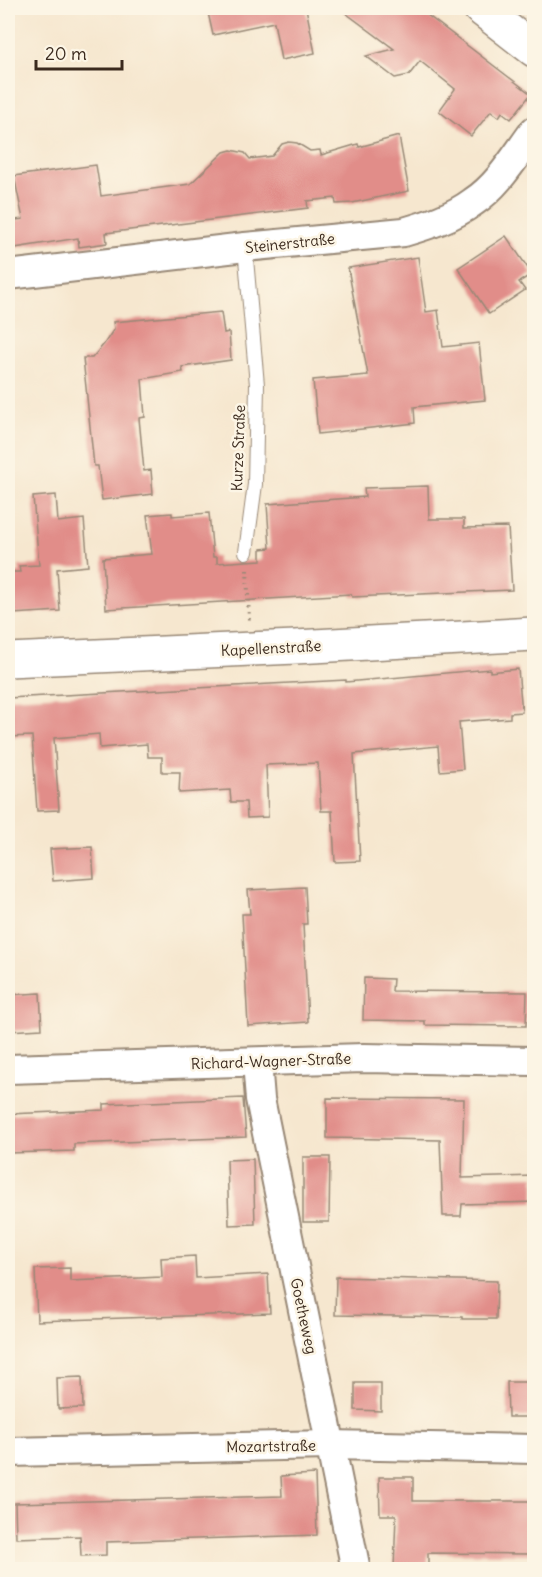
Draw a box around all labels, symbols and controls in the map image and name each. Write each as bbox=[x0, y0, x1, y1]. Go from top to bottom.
scale bar bbox=[36, 33, 122, 71]
text: 20 m bbox=[45, 42, 87, 65]
street label: Steinerstraße bbox=[244, 229, 336, 257]
street label: Kurze Straße bbox=[227, 404, 249, 492]
street label: Kapellenstraße bbox=[220, 636, 322, 660]
street label: Richard-Wagner-Straße bbox=[191, 1049, 351, 1073]
street label: Goetheweg bbox=[287, 1276, 321, 1356]
street label: Mozartstraße bbox=[226, 1436, 316, 1456]

